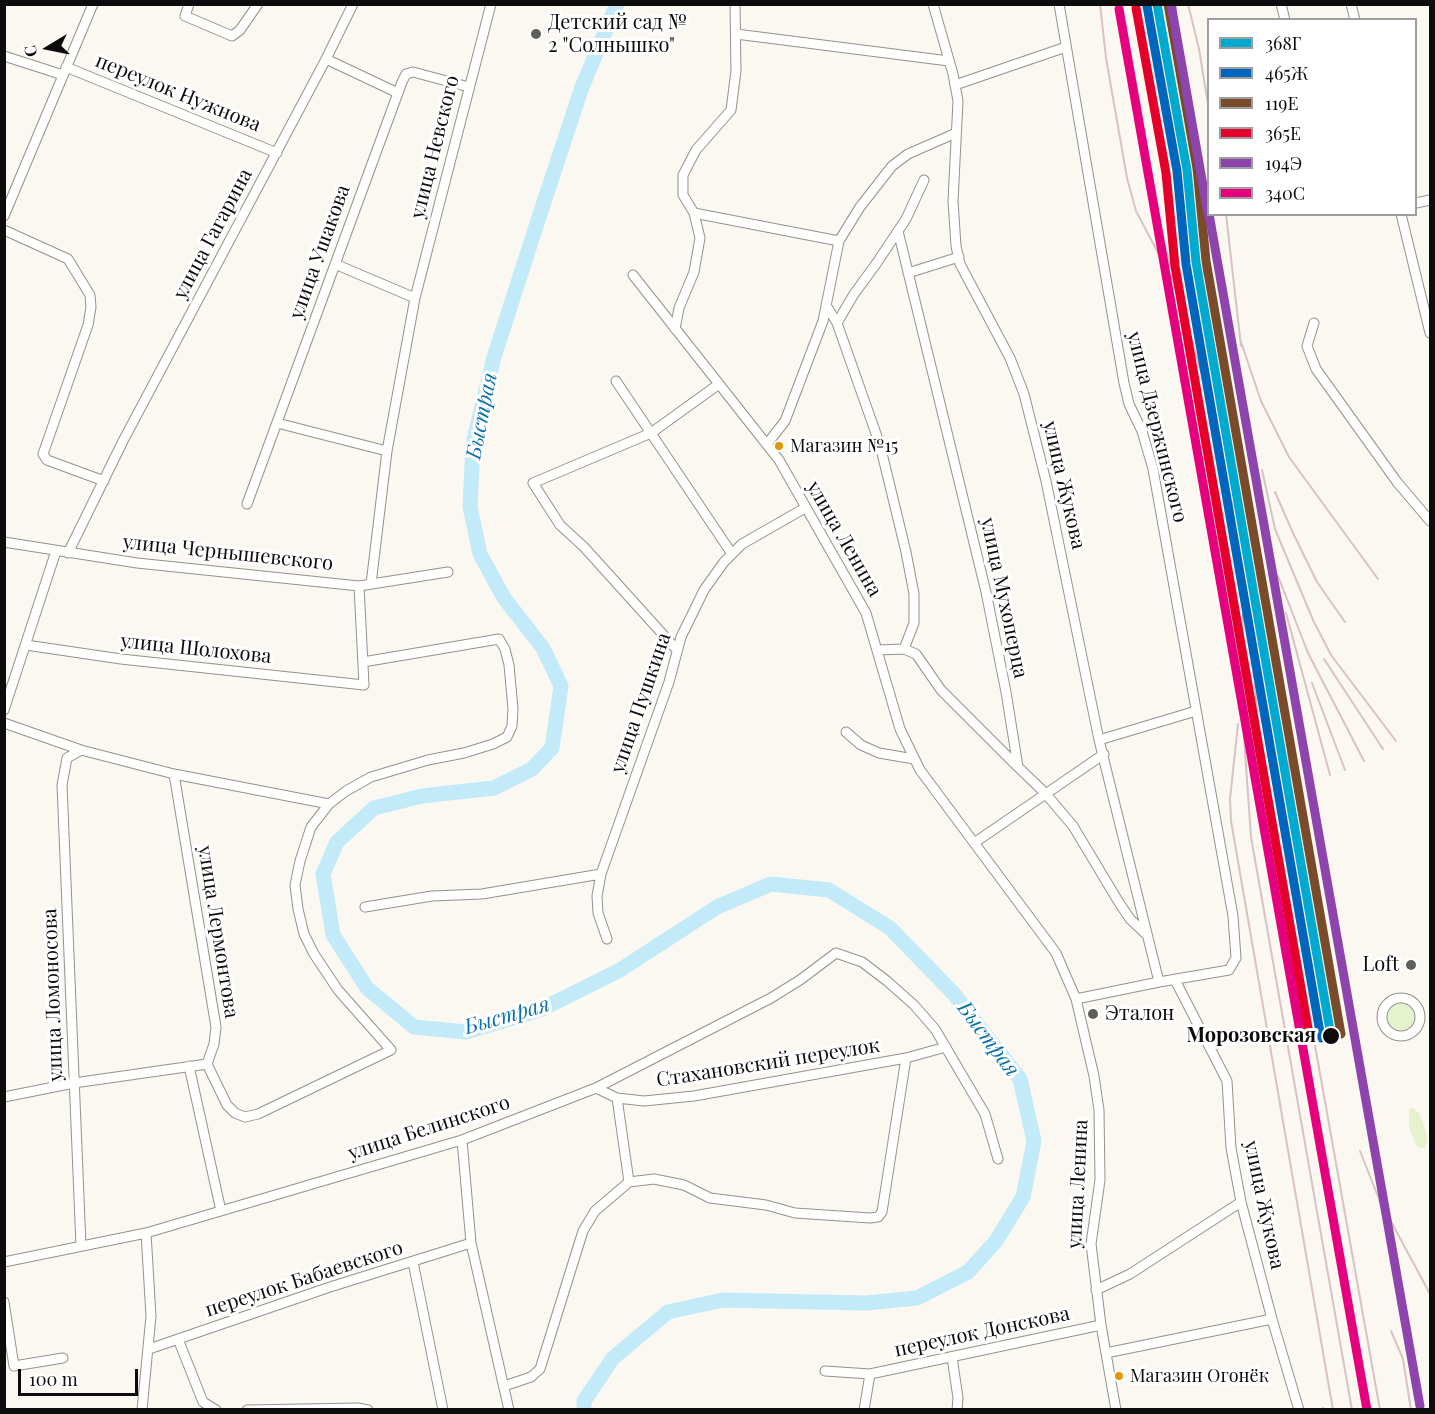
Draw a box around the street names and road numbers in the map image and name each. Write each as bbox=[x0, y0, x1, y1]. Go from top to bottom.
street label: переулок Нужнова bbox=[92, 49, 264, 137]
street label: улица Невского bbox=[406, 73, 464, 221]
street label: улица Гагарина bbox=[168, 165, 258, 303]
street label: улица Ушакова bbox=[285, 182, 355, 322]
street label: улица Дзержинского bbox=[1122, 329, 1192, 525]
street label: улица Жукова bbox=[1038, 419, 1090, 551]
street label: улица Ленина bbox=[801, 477, 887, 601]
street label: улица Мухоперца bbox=[975, 516, 1033, 680]
street label: улица Чернышевского bbox=[122, 530, 334, 576]
street label: улица Шолохова bbox=[119, 629, 273, 669]
street label: улица Пушкина bbox=[606, 630, 676, 776]
street label: улица Лермонтова bbox=[193, 844, 243, 1020]
street label: улица Ломоносова bbox=[38, 908, 68, 1082]
street label: Стахановский переулок bbox=[655, 1033, 881, 1093]
street label: улица Белинского bbox=[345, 1091, 513, 1165]
street label: улица Ленина bbox=[1063, 1119, 1093, 1249]
street label: улица Жукова bbox=[1239, 1139, 1289, 1271]
street label: переулок Бабаевского bbox=[202, 1236, 406, 1322]
street label: переулок Донскова bbox=[892, 1302, 1072, 1362]

